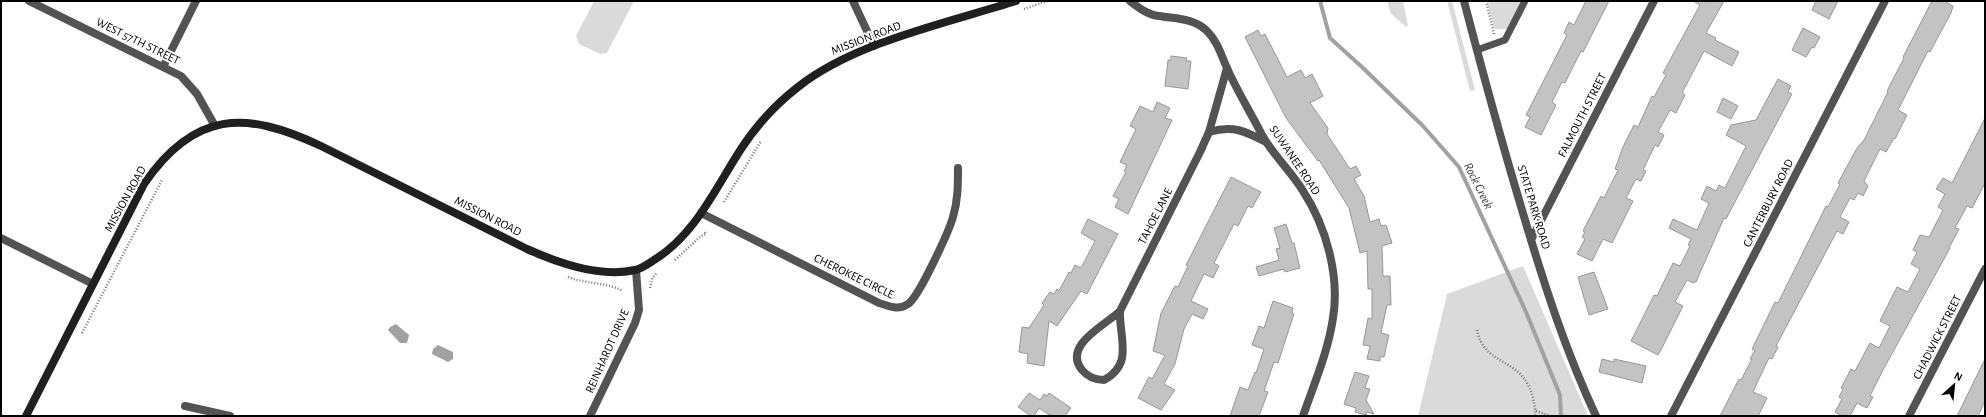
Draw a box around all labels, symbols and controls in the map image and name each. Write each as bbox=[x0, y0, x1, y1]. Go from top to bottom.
street label: WEST 57TH STREET bbox=[94, 16, 182, 66]
street label: MISSION ROAD bbox=[830, 19, 903, 57]
street label: FALMOUTH STREET bbox=[1556, 71, 1609, 159]
street label: SUWANEE ROAD bbox=[1267, 123, 1323, 197]
street label: CANTERBURY ROAD bbox=[1741, 157, 1795, 249]
water label: Rock Creek bbox=[1461, 161, 1495, 211]
street label: MISSION ROAD bbox=[102, 164, 148, 234]
street label: STATE PARK ROAD bbox=[1516, 164, 1553, 251]
street label: TAHOE LANE bbox=[1136, 186, 1174, 246]
street label: MISSION ROAD bbox=[453, 194, 524, 238]
street label: CHEROKEE CIRCLE bbox=[812, 251, 896, 301]
street label: CHADWICK STREET bbox=[1911, 293, 1963, 381]
street label: REINHARDT DRIVE bbox=[583, 307, 631, 395]
north arrow bbox=[1934, 365, 1974, 405]
text: N bbox=[1952, 370, 1964, 383]

